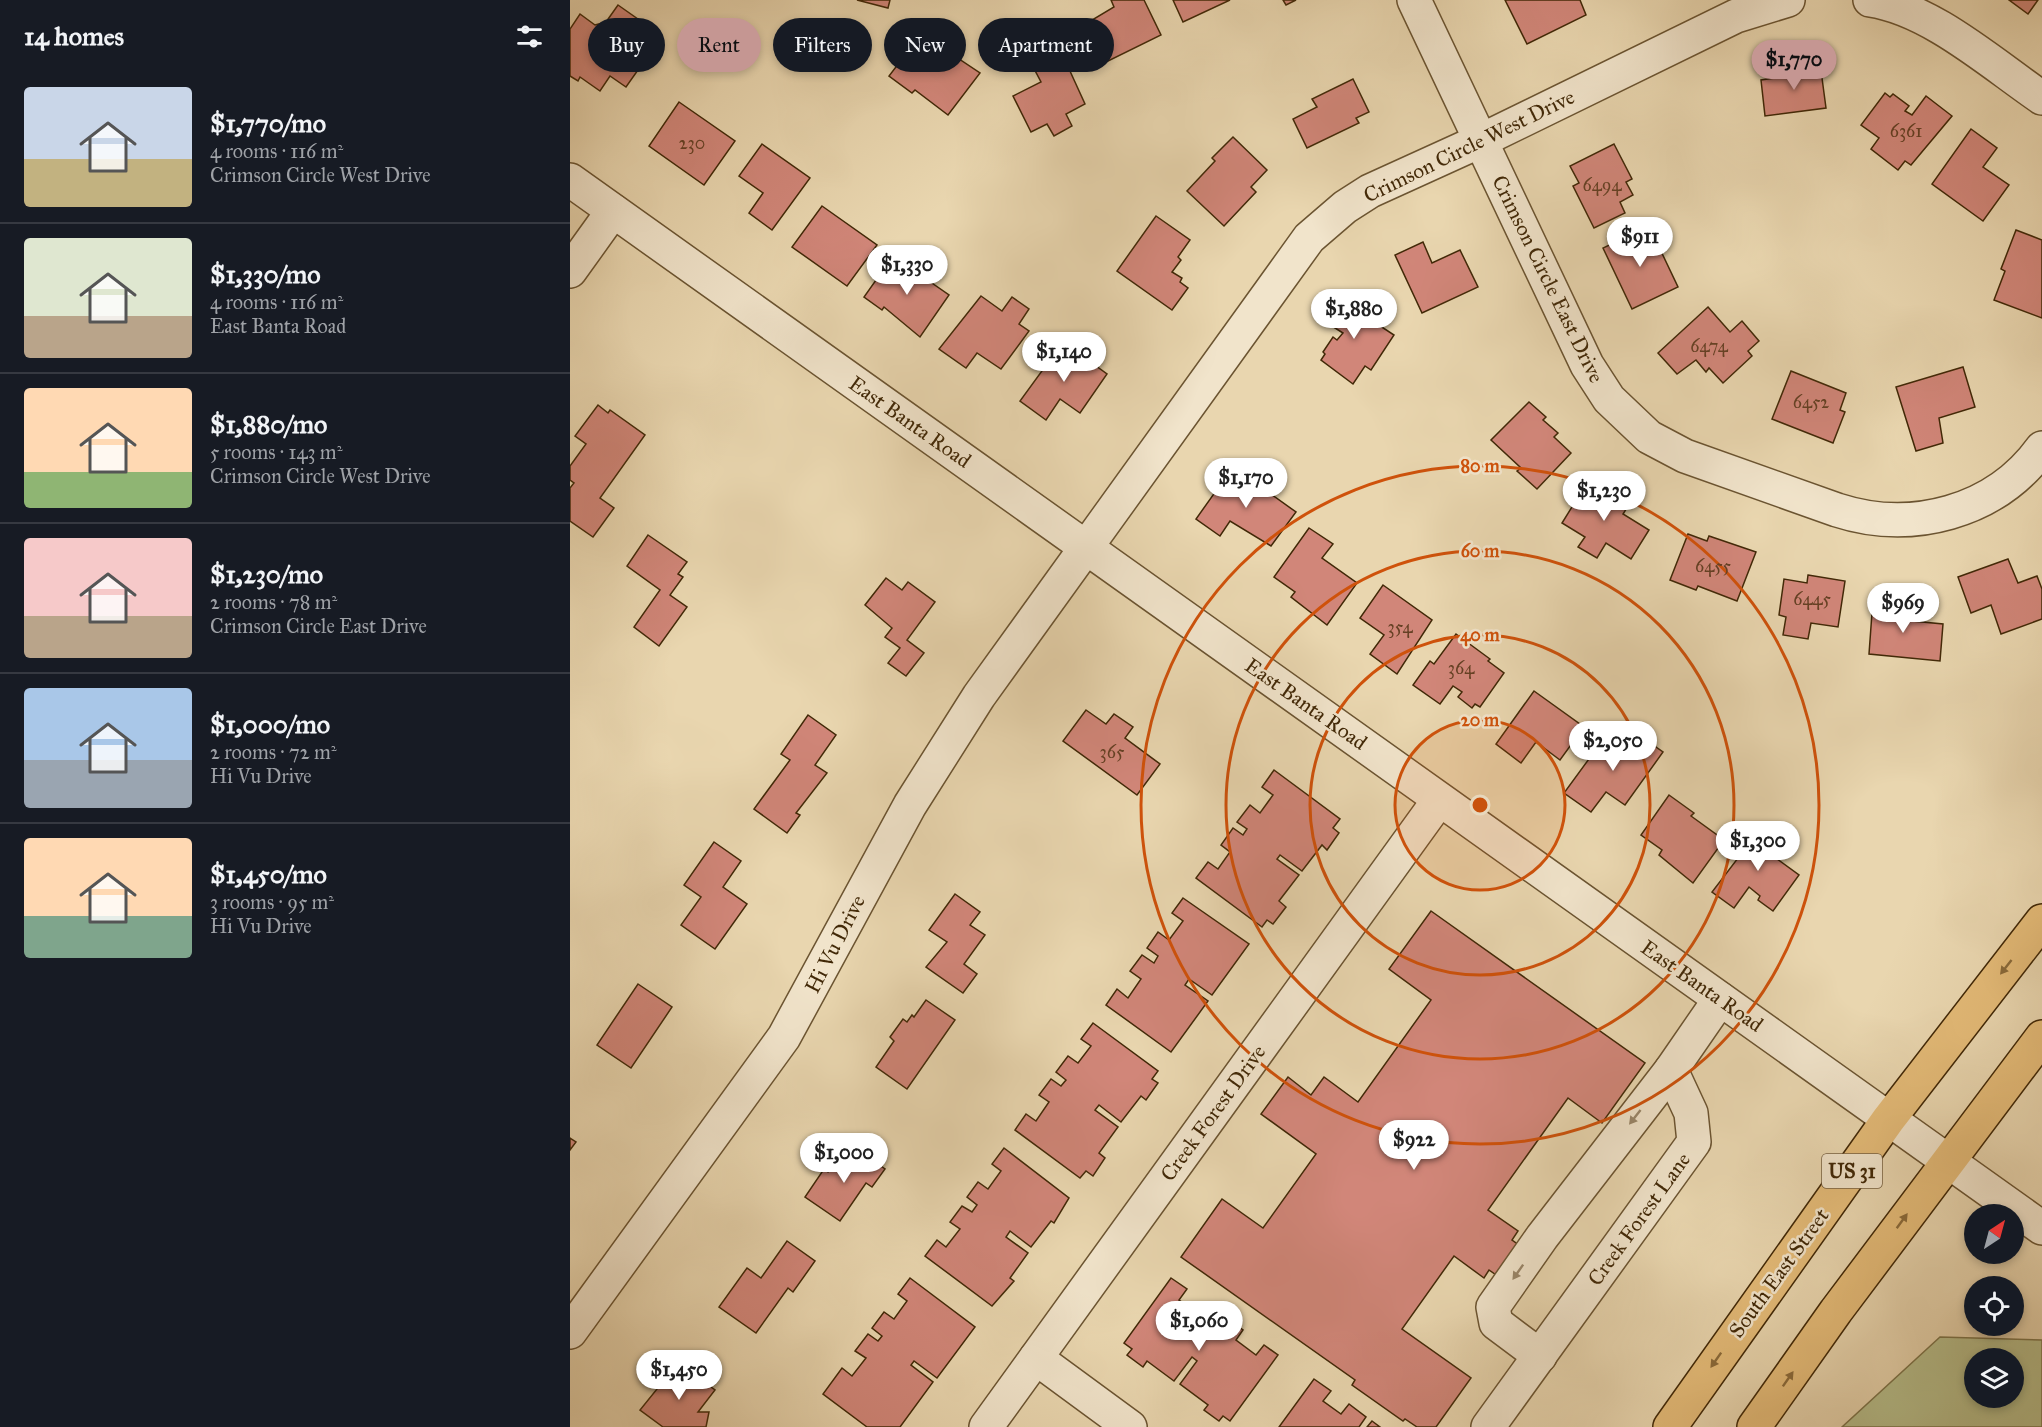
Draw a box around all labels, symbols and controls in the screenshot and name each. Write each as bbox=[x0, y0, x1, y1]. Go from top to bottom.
chip: Buy bbox=[588, 18, 665, 72]
chip: Rent bbox=[677, 18, 761, 72]
chip: Filters bbox=[773, 18, 872, 72]
chip: New bbox=[884, 18, 966, 72]
chip: Apartment bbox=[978, 18, 1114, 72]
text: 14 homes bbox=[24, 20, 124, 52]
icon: filters bbox=[513, 20, 546, 53]
pin: $1,770 bbox=[1745, 40, 1843, 91]
text: $1,770 bbox=[1766, 47, 1822, 71]
street label: Crimson Circle West Drive bbox=[1359, 83, 1579, 208]
text: $1,770/mo bbox=[210, 107, 326, 139]
icon: home bbox=[72, 111, 144, 183]
house number: 6361 bbox=[1890, 120, 1922, 142]
house number: 230 bbox=[679, 132, 705, 154]
text: 4 rooms · 116 m² bbox=[210, 139, 343, 163]
text: Crimson Circle West Drive bbox=[210, 163, 430, 187]
street label: Crimson Circle East Drive bbox=[1486, 171, 1610, 387]
house number: 6494 bbox=[1583, 174, 1622, 196]
pin: $911 bbox=[1604, 217, 1676, 268]
text: $911 bbox=[1621, 224, 1659, 248]
pin: $1,330 bbox=[858, 245, 956, 296]
text: $1,330 bbox=[881, 252, 933, 276]
text: $1,330/mo bbox=[210, 258, 321, 290]
icon: home bbox=[72, 262, 144, 334]
pin: $1,880 bbox=[1305, 289, 1403, 340]
text: 4 rooms · 116 m² bbox=[210, 290, 343, 314]
text: $1,880 bbox=[1325, 296, 1383, 320]
text: East Banta Road bbox=[210, 314, 346, 338]
pin: $1,140 bbox=[1015, 332, 1113, 383]
house number: 6474 bbox=[1690, 335, 1729, 357]
text: $1,140 bbox=[1036, 339, 1092, 363]
street label: East Banta Road bbox=[844, 370, 976, 474]
house number: 6452 bbox=[1793, 391, 1829, 413]
text: $1,880/mo bbox=[210, 408, 327, 440]
icon: home bbox=[72, 412, 144, 484]
text: 5 rooms · 143 m² bbox=[210, 440, 342, 464]
text: 80 m bbox=[1460, 455, 1500, 477]
pin: $1,170 bbox=[1197, 458, 1295, 509]
text: Crimson Circle West Drive bbox=[210, 464, 430, 488]
text: $1,170 bbox=[1218, 465, 1274, 489]
pin: $1,230 bbox=[1555, 471, 1653, 522]
text: $1,230 bbox=[1577, 478, 1631, 502]
text: 60 m bbox=[1461, 540, 1500, 562]
house number: 6455 bbox=[1695, 555, 1732, 577]
text: $1,230/mo bbox=[210, 558, 323, 590]
icon: home bbox=[72, 562, 144, 634]
pin: $969 bbox=[1867, 583, 1939, 634]
house number: 6445 bbox=[1793, 588, 1831, 610]
text: 2 rooms · 78 m² bbox=[210, 590, 337, 614]
text: $969 bbox=[1881, 590, 1925, 614]
text: Crimson Circle East Drive bbox=[210, 614, 427, 638]
house number: 354 bbox=[1387, 616, 1414, 638]
text: 40 m bbox=[1460, 624, 1501, 647]
street label: East Banta Road bbox=[1240, 652, 1372, 756]
house number: 364 bbox=[1448, 657, 1475, 679]
text: $1,000/mo bbox=[210, 708, 330, 740]
text: 20 m bbox=[1461, 709, 1500, 731]
icon: home bbox=[72, 712, 144, 784]
pin: $2,050 bbox=[1564, 721, 1662, 772]
text: $2,050 bbox=[1583, 728, 1643, 752]
text: 2 rooms · 72 m² bbox=[210, 740, 337, 764]
house number: 365 bbox=[1100, 741, 1125, 763]
text: Hi Vu Drive bbox=[210, 764, 312, 788]
centre of rings bbox=[1470, 795, 1490, 815]
pin: $1,300 bbox=[1709, 821, 1807, 872]
text: $1,300 bbox=[1730, 828, 1786, 852]
text: $1,450/mo bbox=[210, 858, 327, 890]
icon: home bbox=[72, 862, 144, 934]
text: 3 rooms · 95 m² bbox=[210, 890, 334, 914]
street label: Hi Vu Drive bbox=[799, 890, 871, 997]
text: Hi Vu Drive bbox=[210, 914, 312, 938]
street label: East Banta Road bbox=[1636, 934, 1768, 1038]
one-way arrow bbox=[2000, 959, 2013, 975]
street label: Creek Forest Drive bbox=[1155, 1039, 1271, 1186]
one-way arrow bbox=[1630, 1109, 1642, 1124]
pin: $922 bbox=[1378, 1120, 1450, 1171]
text: $922 bbox=[1393, 1127, 1435, 1151]
pin: $1,000 bbox=[795, 1133, 893, 1184]
text: $1,000 bbox=[814, 1140, 874, 1164]
street label: Creek Forest Lane bbox=[1582, 1147, 1696, 1291]
road number: US 31 bbox=[1822, 1154, 1882, 1188]
street label: South East Street bbox=[1723, 1203, 1835, 1343]
north arrow bbox=[1964, 1204, 2024, 1264]
map controls bbox=[1964, 1204, 2024, 1408]
one-way arrow bbox=[1896, 1213, 1908, 1229]
one-way arrow bbox=[1513, 1264, 1524, 1280]
button: locate bbox=[1964, 1276, 2024, 1336]
pin: $1,060 bbox=[1150, 1301, 1248, 1352]
text: $1,060 bbox=[1170, 1308, 1228, 1332]
button: layers bbox=[1964, 1348, 2024, 1408]
pin: $1,450 bbox=[630, 1350, 728, 1401]
one-way arrow bbox=[1710, 1352, 1722, 1368]
text: $1,450 bbox=[650, 1357, 708, 1381]
one-way arrow bbox=[1782, 1372, 1794, 1388]

